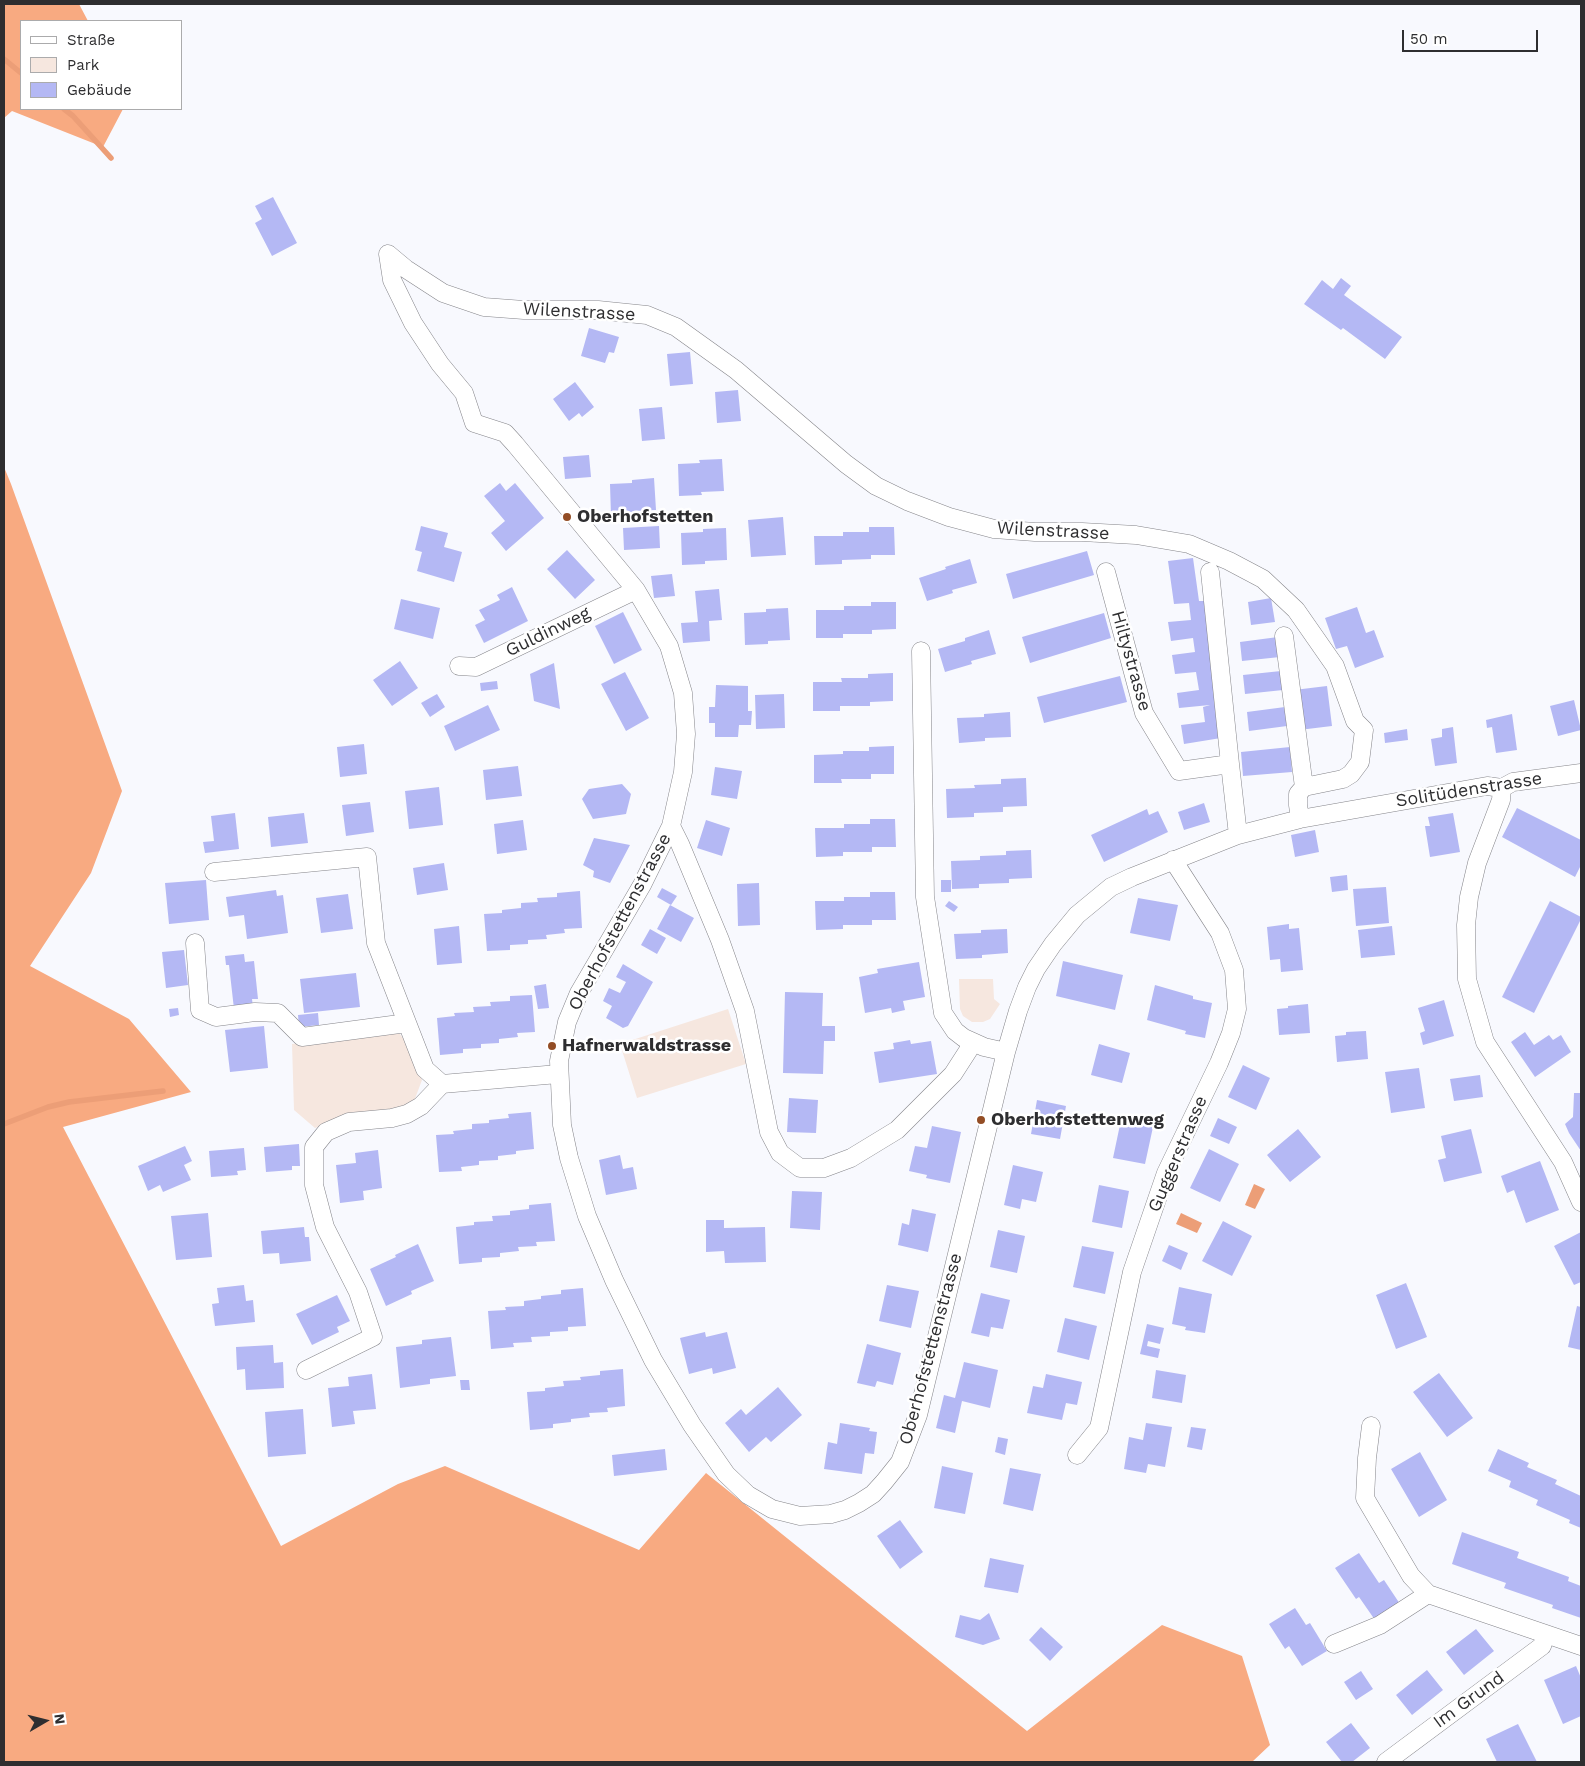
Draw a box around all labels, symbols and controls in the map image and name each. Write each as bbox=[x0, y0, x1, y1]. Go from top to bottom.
legend bbox=[20, 20, 182, 110]
scale bar bbox=[1405, 20, 1541, 52]
text: 50 m bbox=[1410, 30, 1447, 48]
text: Straße bbox=[67, 31, 115, 49]
text: Park bbox=[67, 56, 99, 74]
text: Gebäude bbox=[67, 81, 132, 99]
street label: Wilenstrasse bbox=[522, 298, 636, 326]
place label: Oberhofstetten bbox=[577, 506, 713, 528]
marker: Oberhofstetten bbox=[561, 511, 573, 523]
street label: Wilenstrasse bbox=[996, 517, 1110, 545]
street label: Guldinweg bbox=[502, 602, 594, 662]
street label: Hiltystrasse bbox=[1106, 608, 1156, 714]
street label: Solitüdenstrasse bbox=[1394, 768, 1544, 812]
street label: Oberhofstettenstrasse bbox=[564, 830, 676, 1014]
place label: Hafnerwaldstrasse bbox=[562, 1035, 731, 1057]
marker: Hafnerwaldstrasse bbox=[546, 1040, 558, 1052]
street label: Guggerstrasse bbox=[1144, 1093, 1212, 1215]
place label: Oberhofstettenweg bbox=[991, 1109, 1164, 1131]
marker: Oberhofstettenweg bbox=[975, 1114, 987, 1126]
street label: Oberhofstettenstrasse bbox=[895, 1251, 967, 1447]
street label: Im Grund bbox=[1429, 1667, 1509, 1733]
north arrow bbox=[20, 1696, 70, 1746]
text: N bbox=[51, 1713, 68, 1725]

